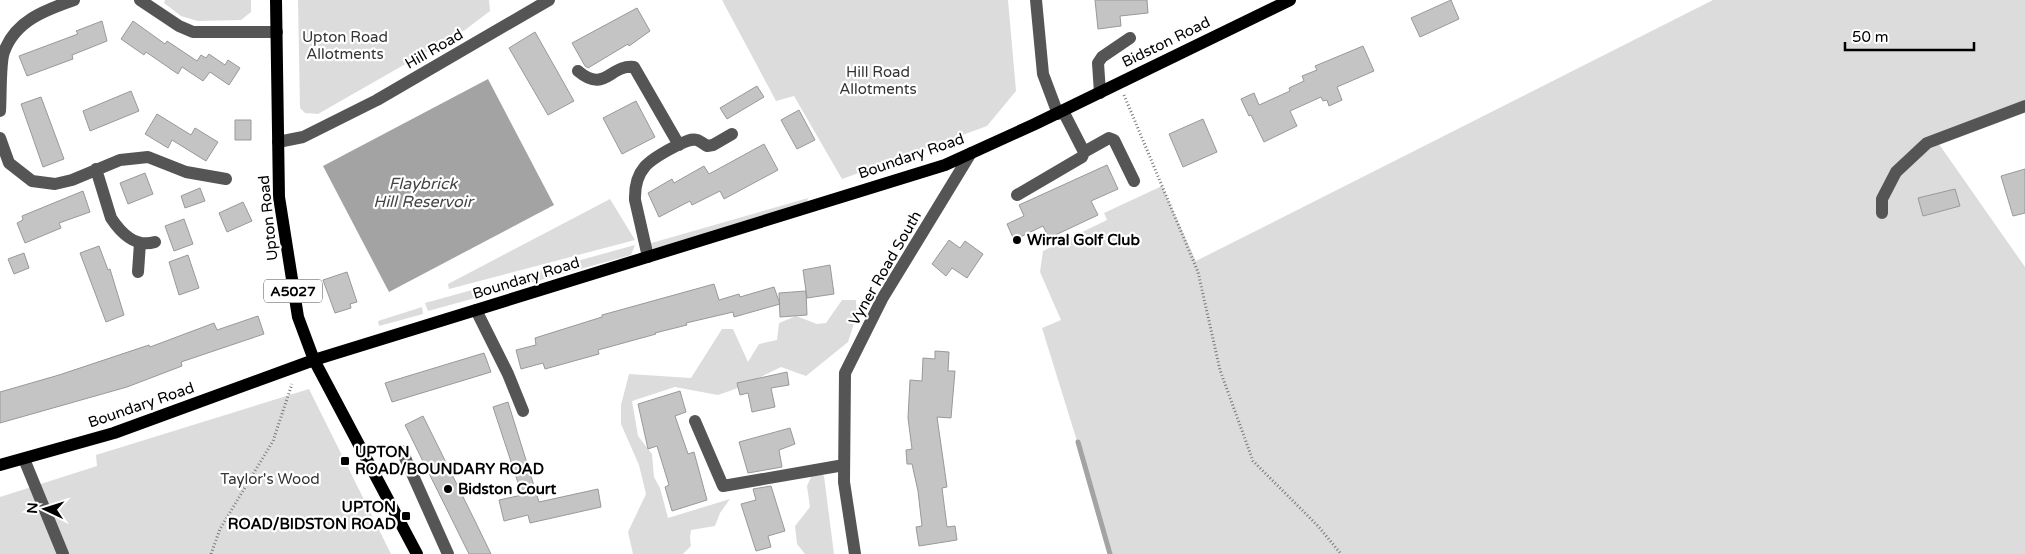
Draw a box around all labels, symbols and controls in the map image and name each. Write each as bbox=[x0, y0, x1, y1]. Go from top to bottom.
street label: Bidston Road bbox=[1119, 13, 1213, 71]
scale bar bbox=[1845, 20, 1974, 52]
street label: Hill Road bbox=[402, 25, 466, 73]
park label: Upton Road Allotments bbox=[302, 28, 388, 63]
text: 50 m bbox=[1852, 28, 1889, 46]
park label: Hill Road Allotments bbox=[839, 63, 917, 98]
street label: Boundary Road bbox=[856, 129, 966, 183]
street label: Upton Road bbox=[255, 174, 281, 262]
water label: Flaybrick Hill Reservoir bbox=[373, 174, 475, 212]
street label: Vyner Road South bbox=[845, 207, 925, 329]
place label: Wirral Golf Club bbox=[1027, 231, 1140, 249]
marker: Wirral Golf Club bbox=[1011, 234, 1023, 246]
street label: Boundary Road bbox=[470, 253, 582, 303]
road number: A5027 bbox=[264, 280, 322, 302]
street label: Boundary Road bbox=[86, 378, 196, 432]
place label: UPTON ROAD/BOUNDARY ROAD bbox=[355, 443, 544, 478]
marker: UPTON ROAD/BOUNDARY ROAD bbox=[339, 455, 351, 467]
park label: Taylor's Wood bbox=[220, 470, 320, 488]
place label: Bidston Court bbox=[458, 480, 557, 498]
marker: Bidston Court bbox=[442, 483, 454, 495]
north arrow bbox=[20, 484, 70, 534]
place label: UPTON ROAD/BIDSTON ROAD bbox=[228, 498, 396, 533]
text: N bbox=[24, 502, 41, 514]
marker: UPTON ROAD/BIDSTON ROAD bbox=[400, 510, 412, 522]

